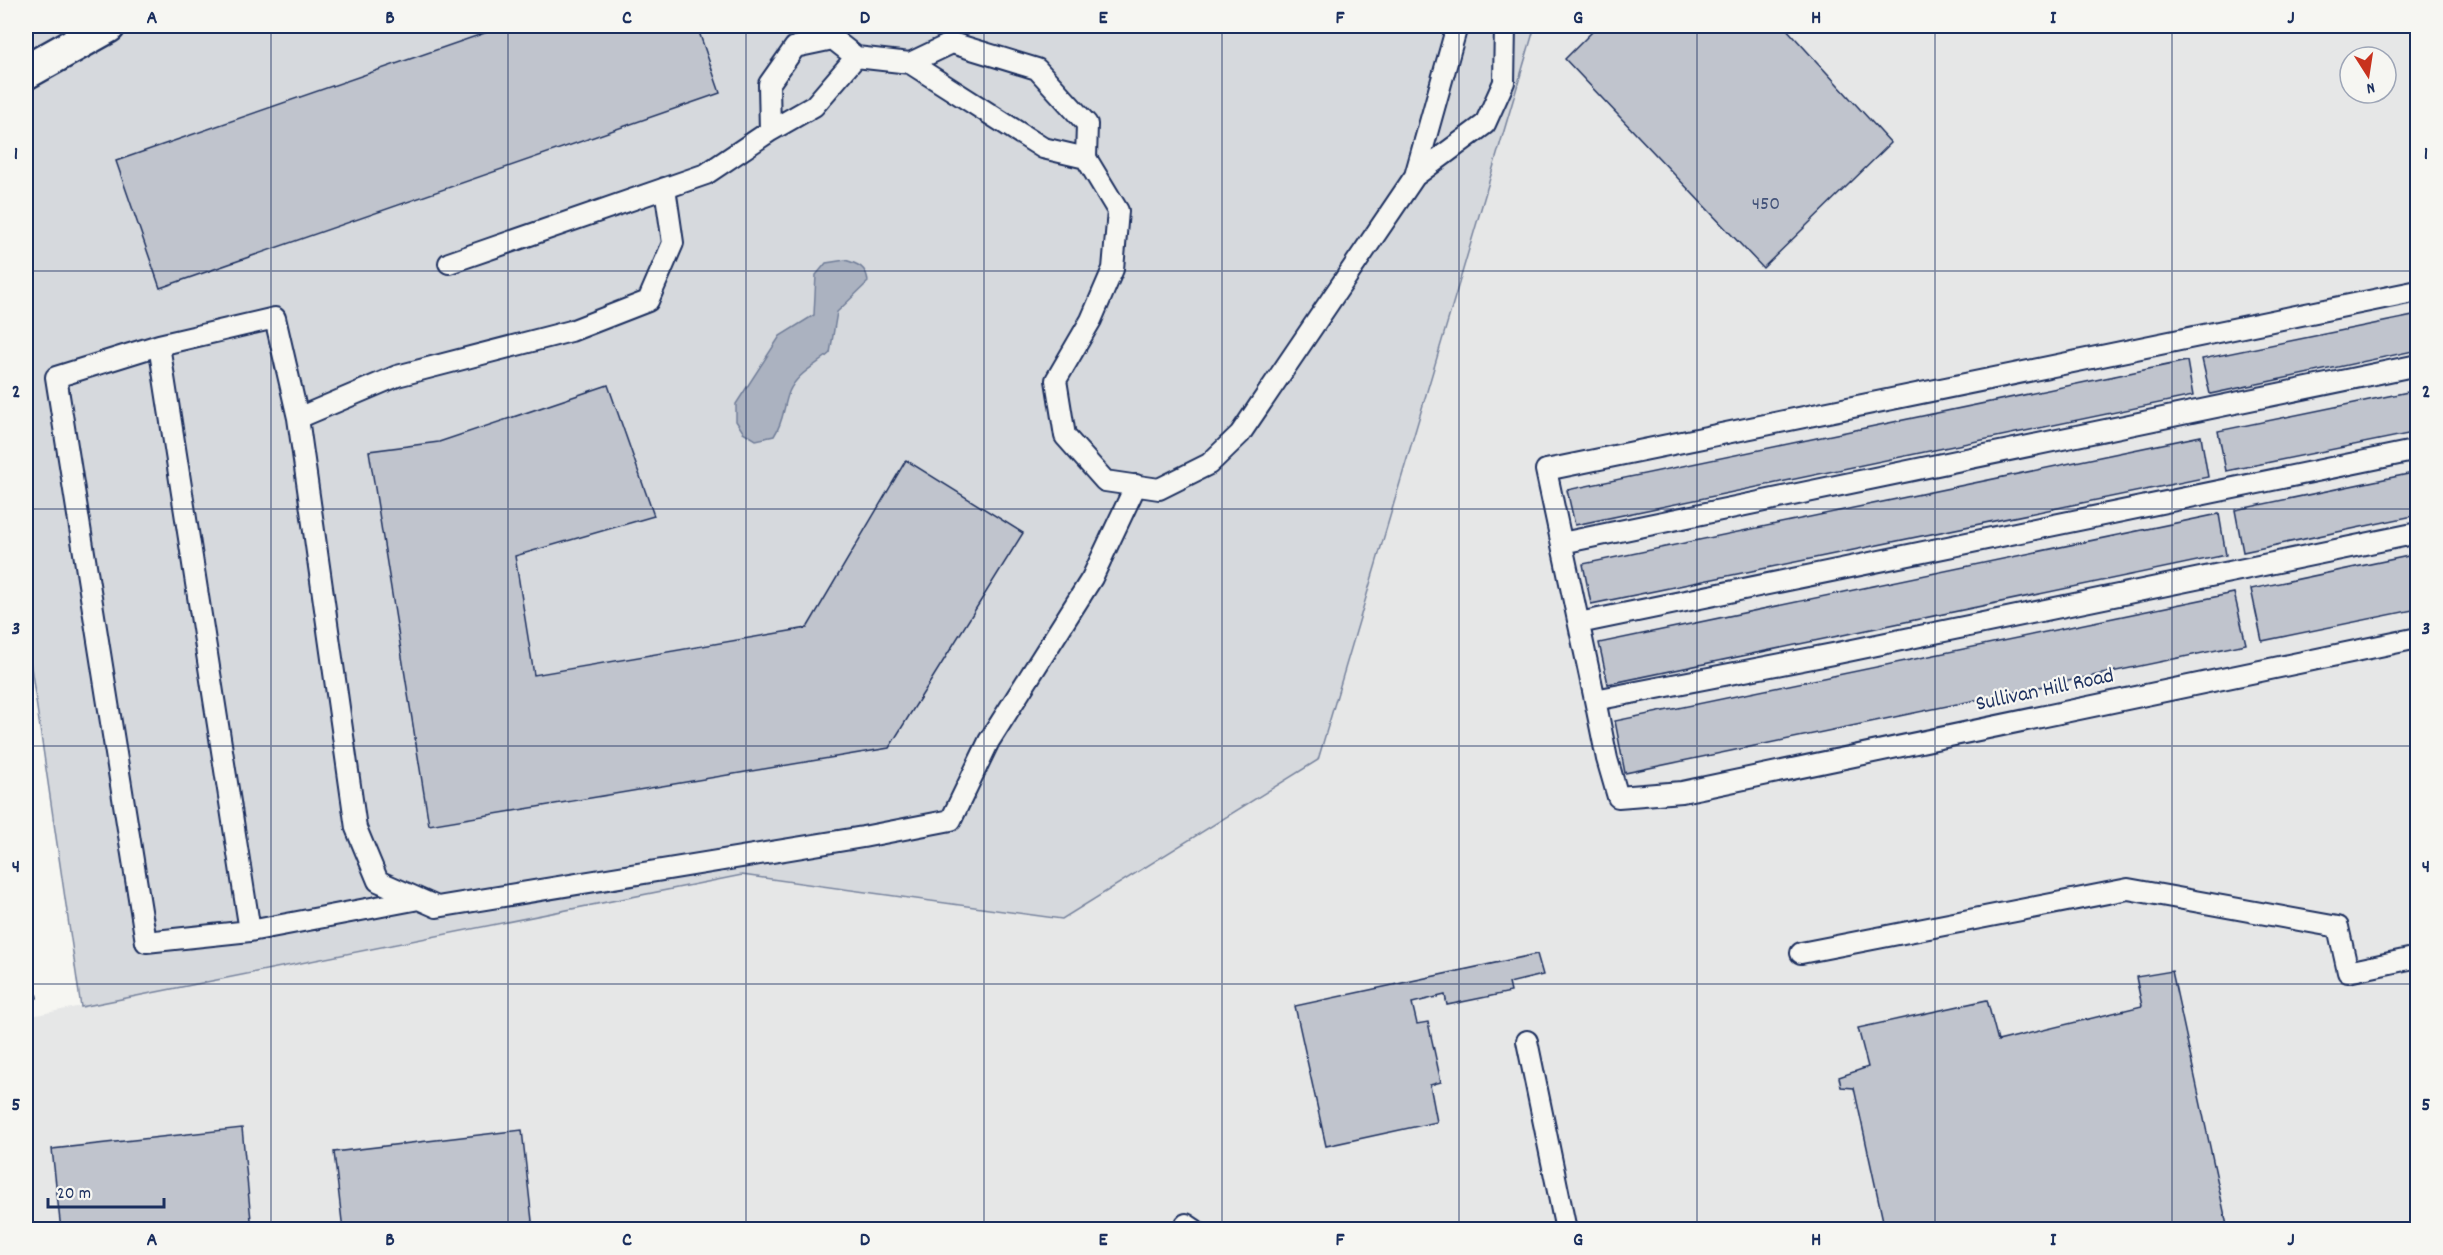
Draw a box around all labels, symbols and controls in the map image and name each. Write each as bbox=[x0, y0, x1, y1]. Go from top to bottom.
text: A bbox=[147, 5, 158, 33]
text: B bbox=[385, 5, 395, 33]
text: C bbox=[622, 5, 632, 33]
text: D bbox=[860, 5, 871, 33]
text: E bbox=[1098, 5, 1108, 33]
text: F bbox=[1336, 5, 1346, 33]
text: G bbox=[1573, 5, 1583, 33]
text: H bbox=[1811, 5, 1821, 33]
text: I bbox=[2050, 5, 2057, 33]
text: J bbox=[2287, 5, 2295, 33]
north arrow bbox=[2338, 45, 2398, 105]
text: N bbox=[2364, 75, 2377, 99]
text: 1 bbox=[14, 141, 18, 169]
text: 1 bbox=[2424, 141, 2428, 169]
house number: 450 bbox=[1752, 191, 1780, 219]
text: 2 bbox=[12, 379, 20, 407]
text: 2 bbox=[2422, 379, 2430, 407]
text: 3 bbox=[12, 616, 20, 644]
text: 3 bbox=[2422, 616, 2430, 644]
street label: Sullivan Hill Road bbox=[1973, 661, 2117, 721]
text: 4 bbox=[12, 854, 20, 882]
text: 4 bbox=[2422, 854, 2430, 882]
text: 5 bbox=[11, 1092, 21, 1120]
text: 5 bbox=[2421, 1092, 2431, 1120]
scale bar bbox=[48, 1171, 164, 1209]
text: 20 m bbox=[57, 1182, 91, 1207]
text: A bbox=[147, 1227, 158, 1255]
text: B bbox=[385, 1227, 395, 1255]
text: C bbox=[622, 1227, 632, 1255]
text: D bbox=[860, 1227, 871, 1255]
text: E bbox=[1098, 1227, 1108, 1255]
text: F bbox=[1336, 1227, 1346, 1255]
text: G bbox=[1573, 1227, 1583, 1255]
text: H bbox=[1811, 1227, 1821, 1255]
text: I bbox=[2050, 1227, 2057, 1255]
text: J bbox=[2287, 1227, 2295, 1255]

